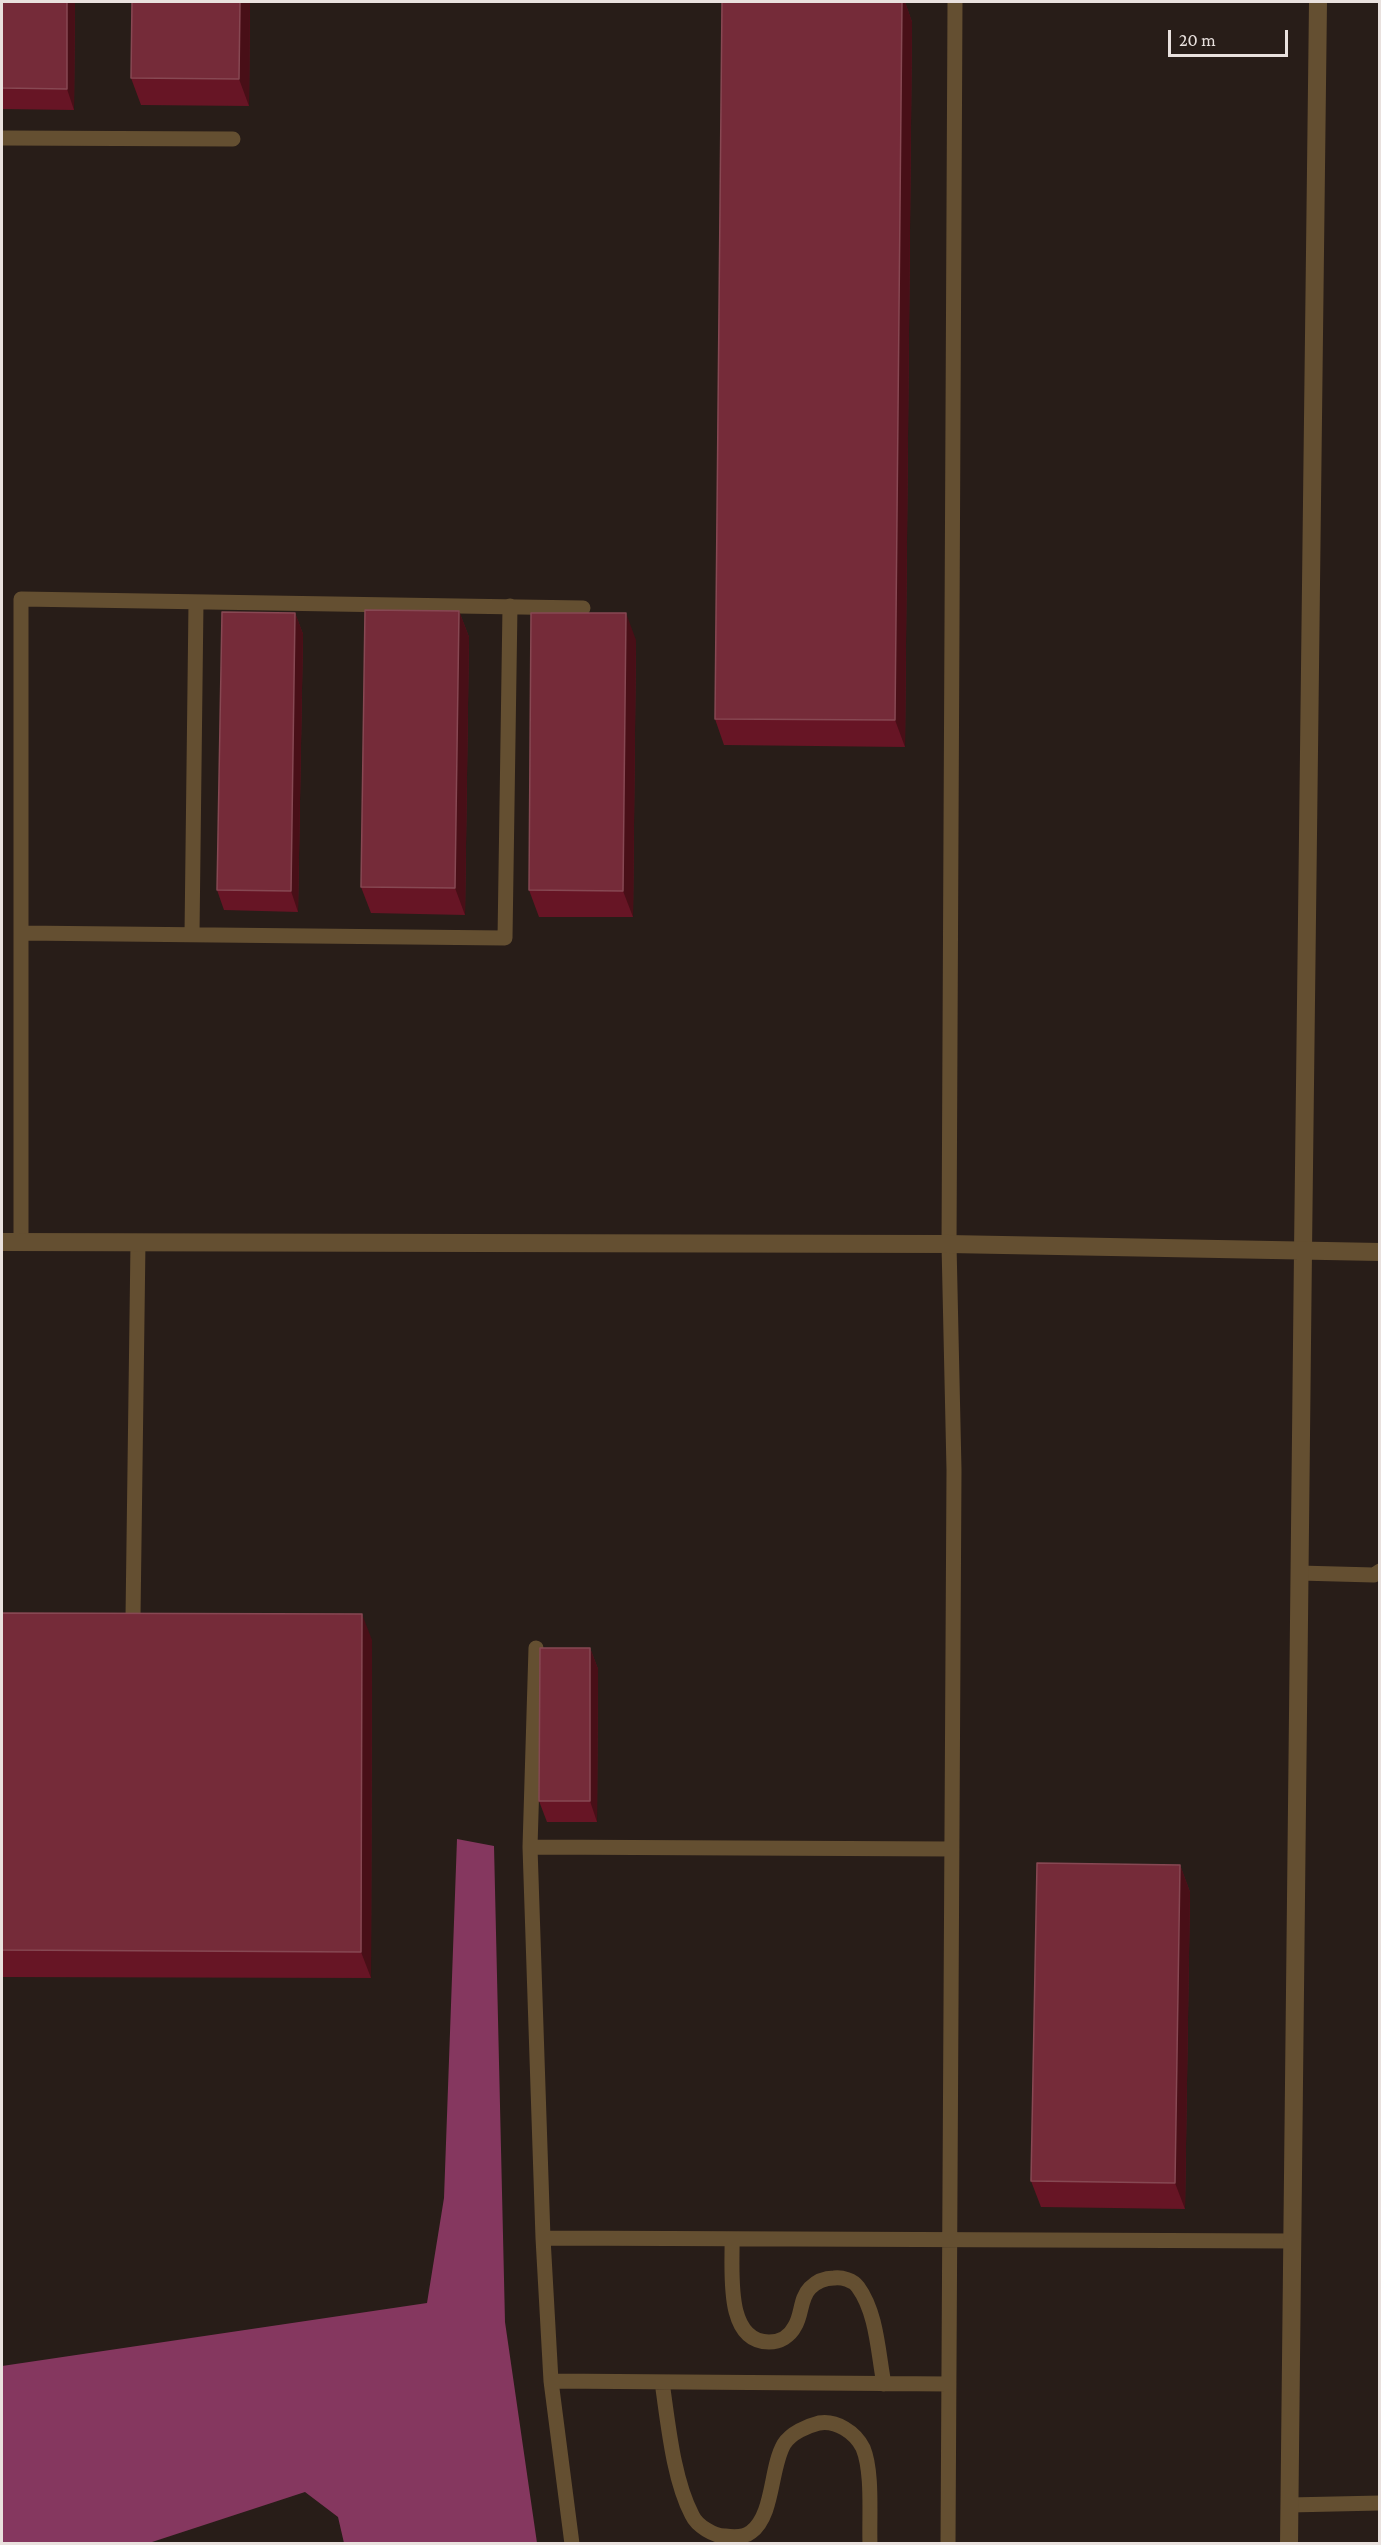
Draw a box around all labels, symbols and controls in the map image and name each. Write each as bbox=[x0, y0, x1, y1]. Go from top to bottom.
scale bar bbox=[1171, 18, 1291, 56]
text: 20 m bbox=[1179, 30, 1216, 50]

